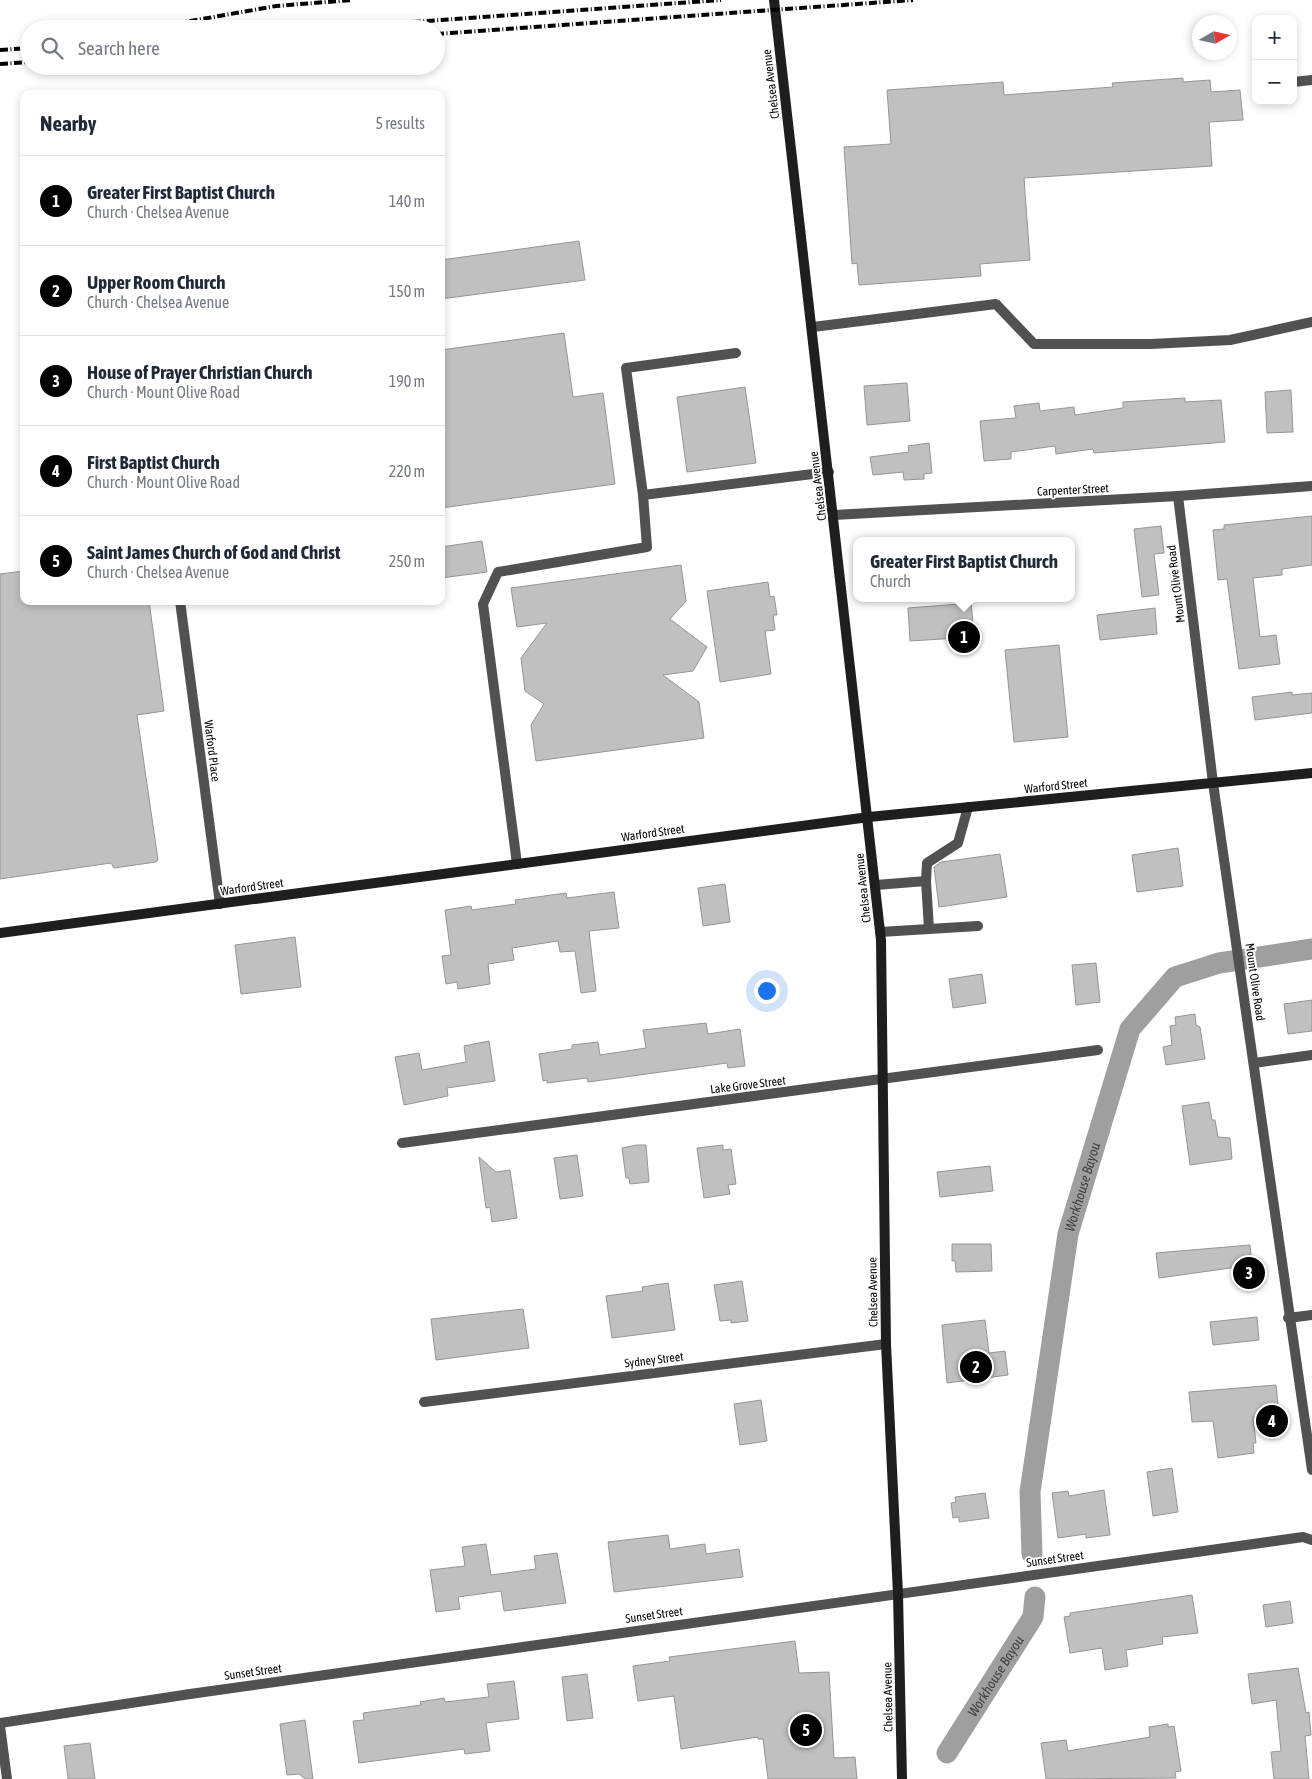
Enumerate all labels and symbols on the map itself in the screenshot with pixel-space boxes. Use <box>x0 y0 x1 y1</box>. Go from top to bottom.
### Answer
north arrow <box>1192 15 1237 60</box>
street label: Chelsea Avenue <box>760 48 782 120</box>
street label: Chelsea Avenue <box>807 450 829 522</box>
street label: Carpenter Street <box>1037 481 1110 499</box>
street label: Mount Olive Road <box>1164 544 1188 624</box>
pin: 1 <box>948 618 980 656</box>
street label: Warford Place <box>201 720 223 782</box>
street label: Warford Street <box>1024 776 1089 796</box>
street label: Warford Street <box>621 822 686 844</box>
street label: Chelsea Avenue <box>852 852 874 924</box>
street label: Warford Street <box>220 876 285 898</box>
street label: Mount Olive Road <box>1243 942 1267 1022</box>
your location <box>754 978 780 1004</box>
street label: Lake Grove Street <box>709 1073 787 1097</box>
water label: Workhouse Bayou <box>1061 1140 1103 1233</box>
pin: 3 <box>1233 1254 1265 1292</box>
street label: Chelsea Avenue <box>865 1257 881 1327</box>
pin: 2 <box>960 1348 992 1386</box>
street label: Sydney Street <box>624 1349 685 1371</box>
pin: 4 <box>1256 1402 1288 1440</box>
street label: Sunset Street <box>1025 1548 1085 1570</box>
street label: Sunset Street <box>624 1604 684 1626</box>
water label: Workhouse Bayou <box>964 1633 1027 1719</box>
street label: Sunset Street <box>223 1661 283 1683</box>
street label: Chelsea Avenue <box>880 1662 896 1732</box>
pin: 5 <box>790 1711 822 1749</box>

